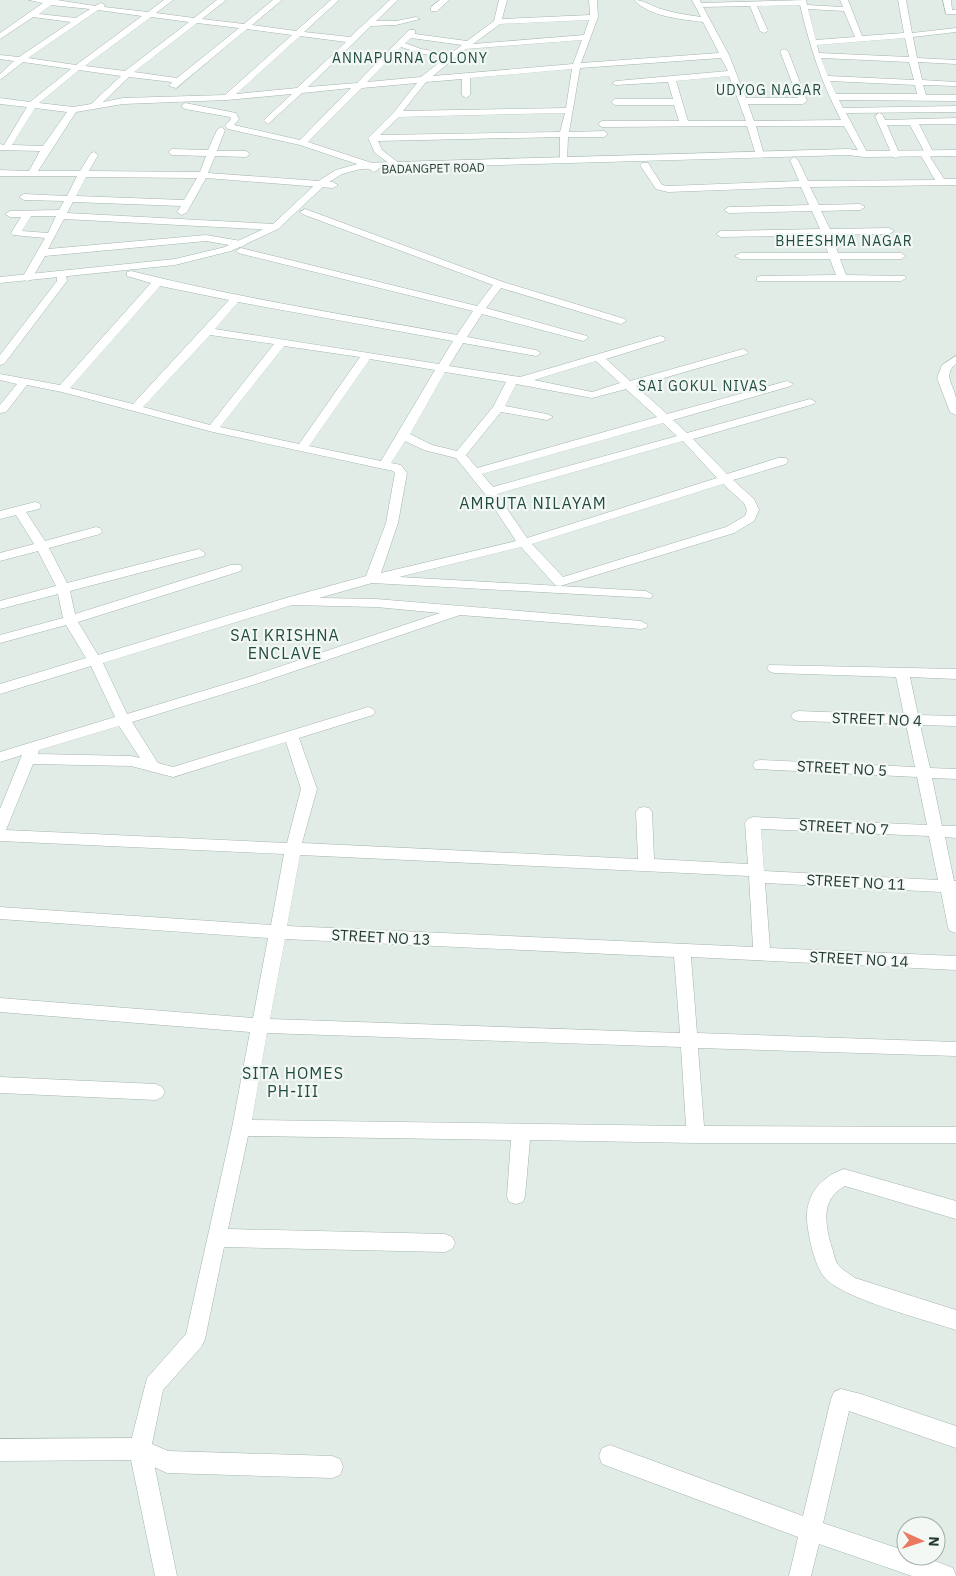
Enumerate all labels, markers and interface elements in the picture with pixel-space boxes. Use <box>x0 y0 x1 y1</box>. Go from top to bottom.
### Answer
district label: ANNAPURNA COLONY <box>332 49 488 67</box>
district label: UDYOG NAGAR <box>716 81 822 99</box>
street label: BADANGPET ROAD <box>381 160 485 176</box>
district label: BHEESHMA NAGAR <box>775 232 913 250</box>
district label: SAI GOKUL NIVAS <box>638 377 768 395</box>
district label: AMRUTA NILAYAM <box>459 493 607 513</box>
district label: SAI KRISHNA ENCLAVE <box>230 625 340 663</box>
street label: STREET NO 4 <box>832 708 922 730</box>
street label: STREET NO 5 <box>797 756 887 780</box>
street label: STREET NO 7 <box>799 815 889 839</box>
street label: STREET NO 11 <box>806 870 906 894</box>
street label: STREET NO 13 <box>331 925 431 949</box>
street label: STREET NO 14 <box>809 947 909 971</box>
district label: SITA HOMES PH-III <box>242 1063 344 1101</box>
north arrow <box>896 1516 946 1566</box>
text: N <box>925 1536 943 1547</box>

